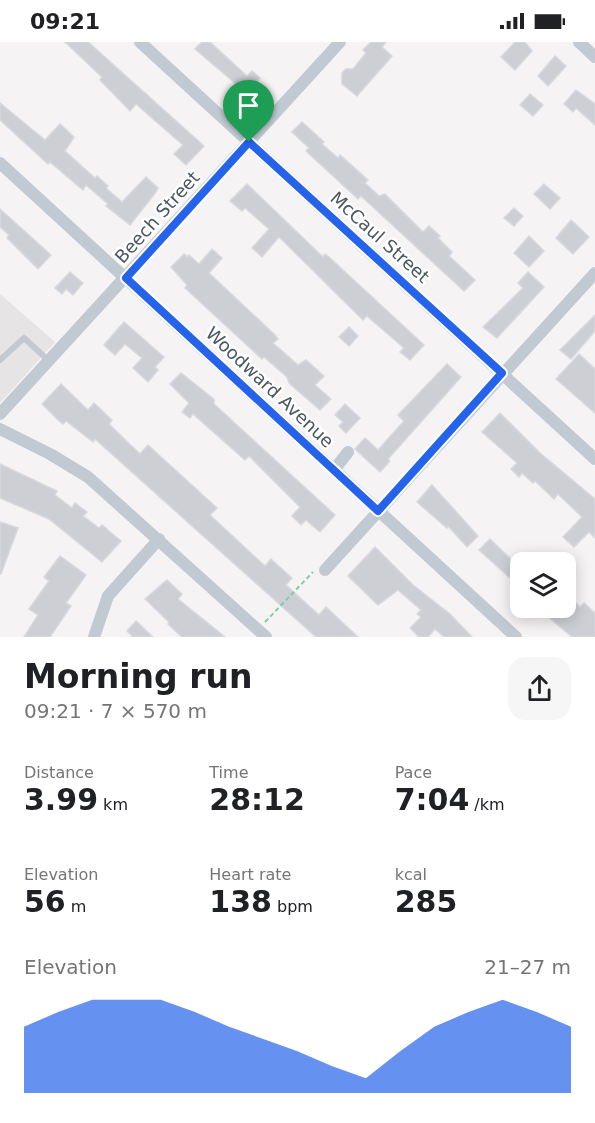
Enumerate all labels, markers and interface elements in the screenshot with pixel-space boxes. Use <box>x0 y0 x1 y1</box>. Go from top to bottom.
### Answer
text: 09:21 <box>30 9 100 34</box>
pin <box>223 80 274 142</box>
icon: arrive <box>232 89 265 122</box>
street label: Beech Street <box>110 167 204 267</box>
street label: McCaul Street <box>326 187 434 287</box>
street label: Woodward Avenue <box>202 322 338 452</box>
map controls <box>510 552 576 618</box>
button: layers <box>510 552 576 618</box>
text: Morning run <box>24 657 252 696</box>
button: share <box>508 657 571 720</box>
text: 09:21 · 7 × 570 m <box>24 699 207 723</box>
text: Distance <box>24 763 94 782</box>
text: Time <box>209 763 248 782</box>
text: Pace <box>395 763 432 782</box>
text: 3.99 <box>24 782 98 817</box>
text: 28:12 <box>209 782 305 817</box>
text: 7:04 <box>395 782 469 817</box>
text: km <box>98 795 128 814</box>
text: /km <box>469 795 505 814</box>
text: Elevation <box>24 865 98 884</box>
text: Heart rate <box>209 865 291 884</box>
text: kcal <box>395 865 427 884</box>
text: 56 <box>24 884 66 919</box>
text: 138 <box>209 884 272 919</box>
text: 285 <box>395 884 457 919</box>
text: m <box>66 897 86 916</box>
text: bpm <box>272 897 313 916</box>
text: Elevation <box>24 955 117 979</box>
text: 21–27 m <box>484 955 571 979</box>

